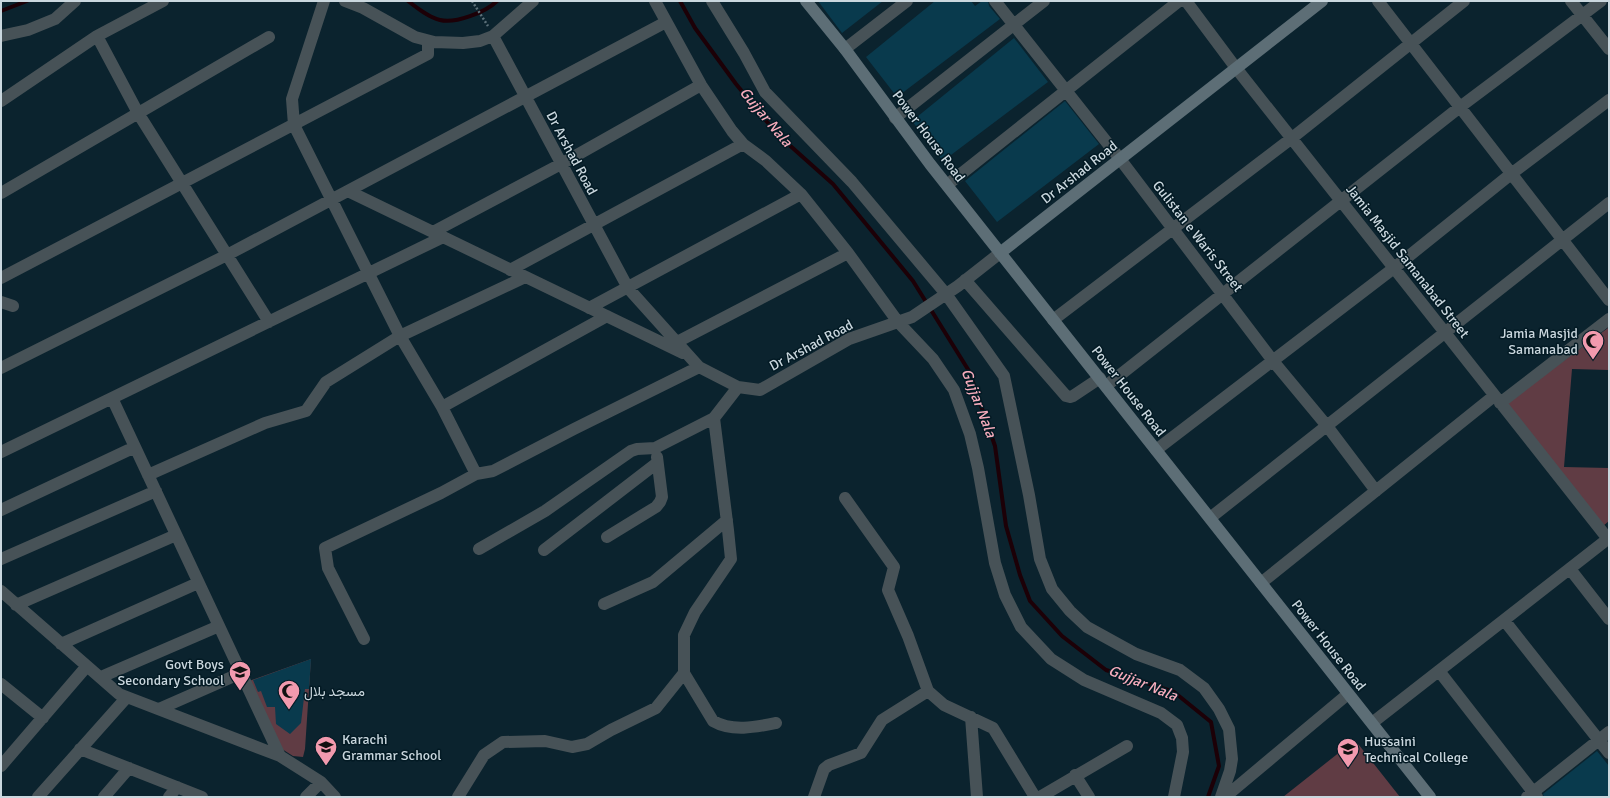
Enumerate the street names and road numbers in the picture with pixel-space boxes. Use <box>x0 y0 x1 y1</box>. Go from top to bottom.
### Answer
street label: Power House Road <box>889 87 969 186</box>
street label: Dr Arshad Road <box>542 109 601 198</box>
street label: Dr Arshad Road <box>1038 137 1121 207</box>
street label: Gulistan e Waris Street <box>1149 177 1246 296</box>
street label: Jamia Masjid Samanabad Street <box>1342 181 1473 342</box>
street label: Dr Arshad Road <box>767 316 856 375</box>
street label: Power House Road <box>1088 343 1169 440</box>
street label: Power House Road <box>1288 597 1369 694</box>

